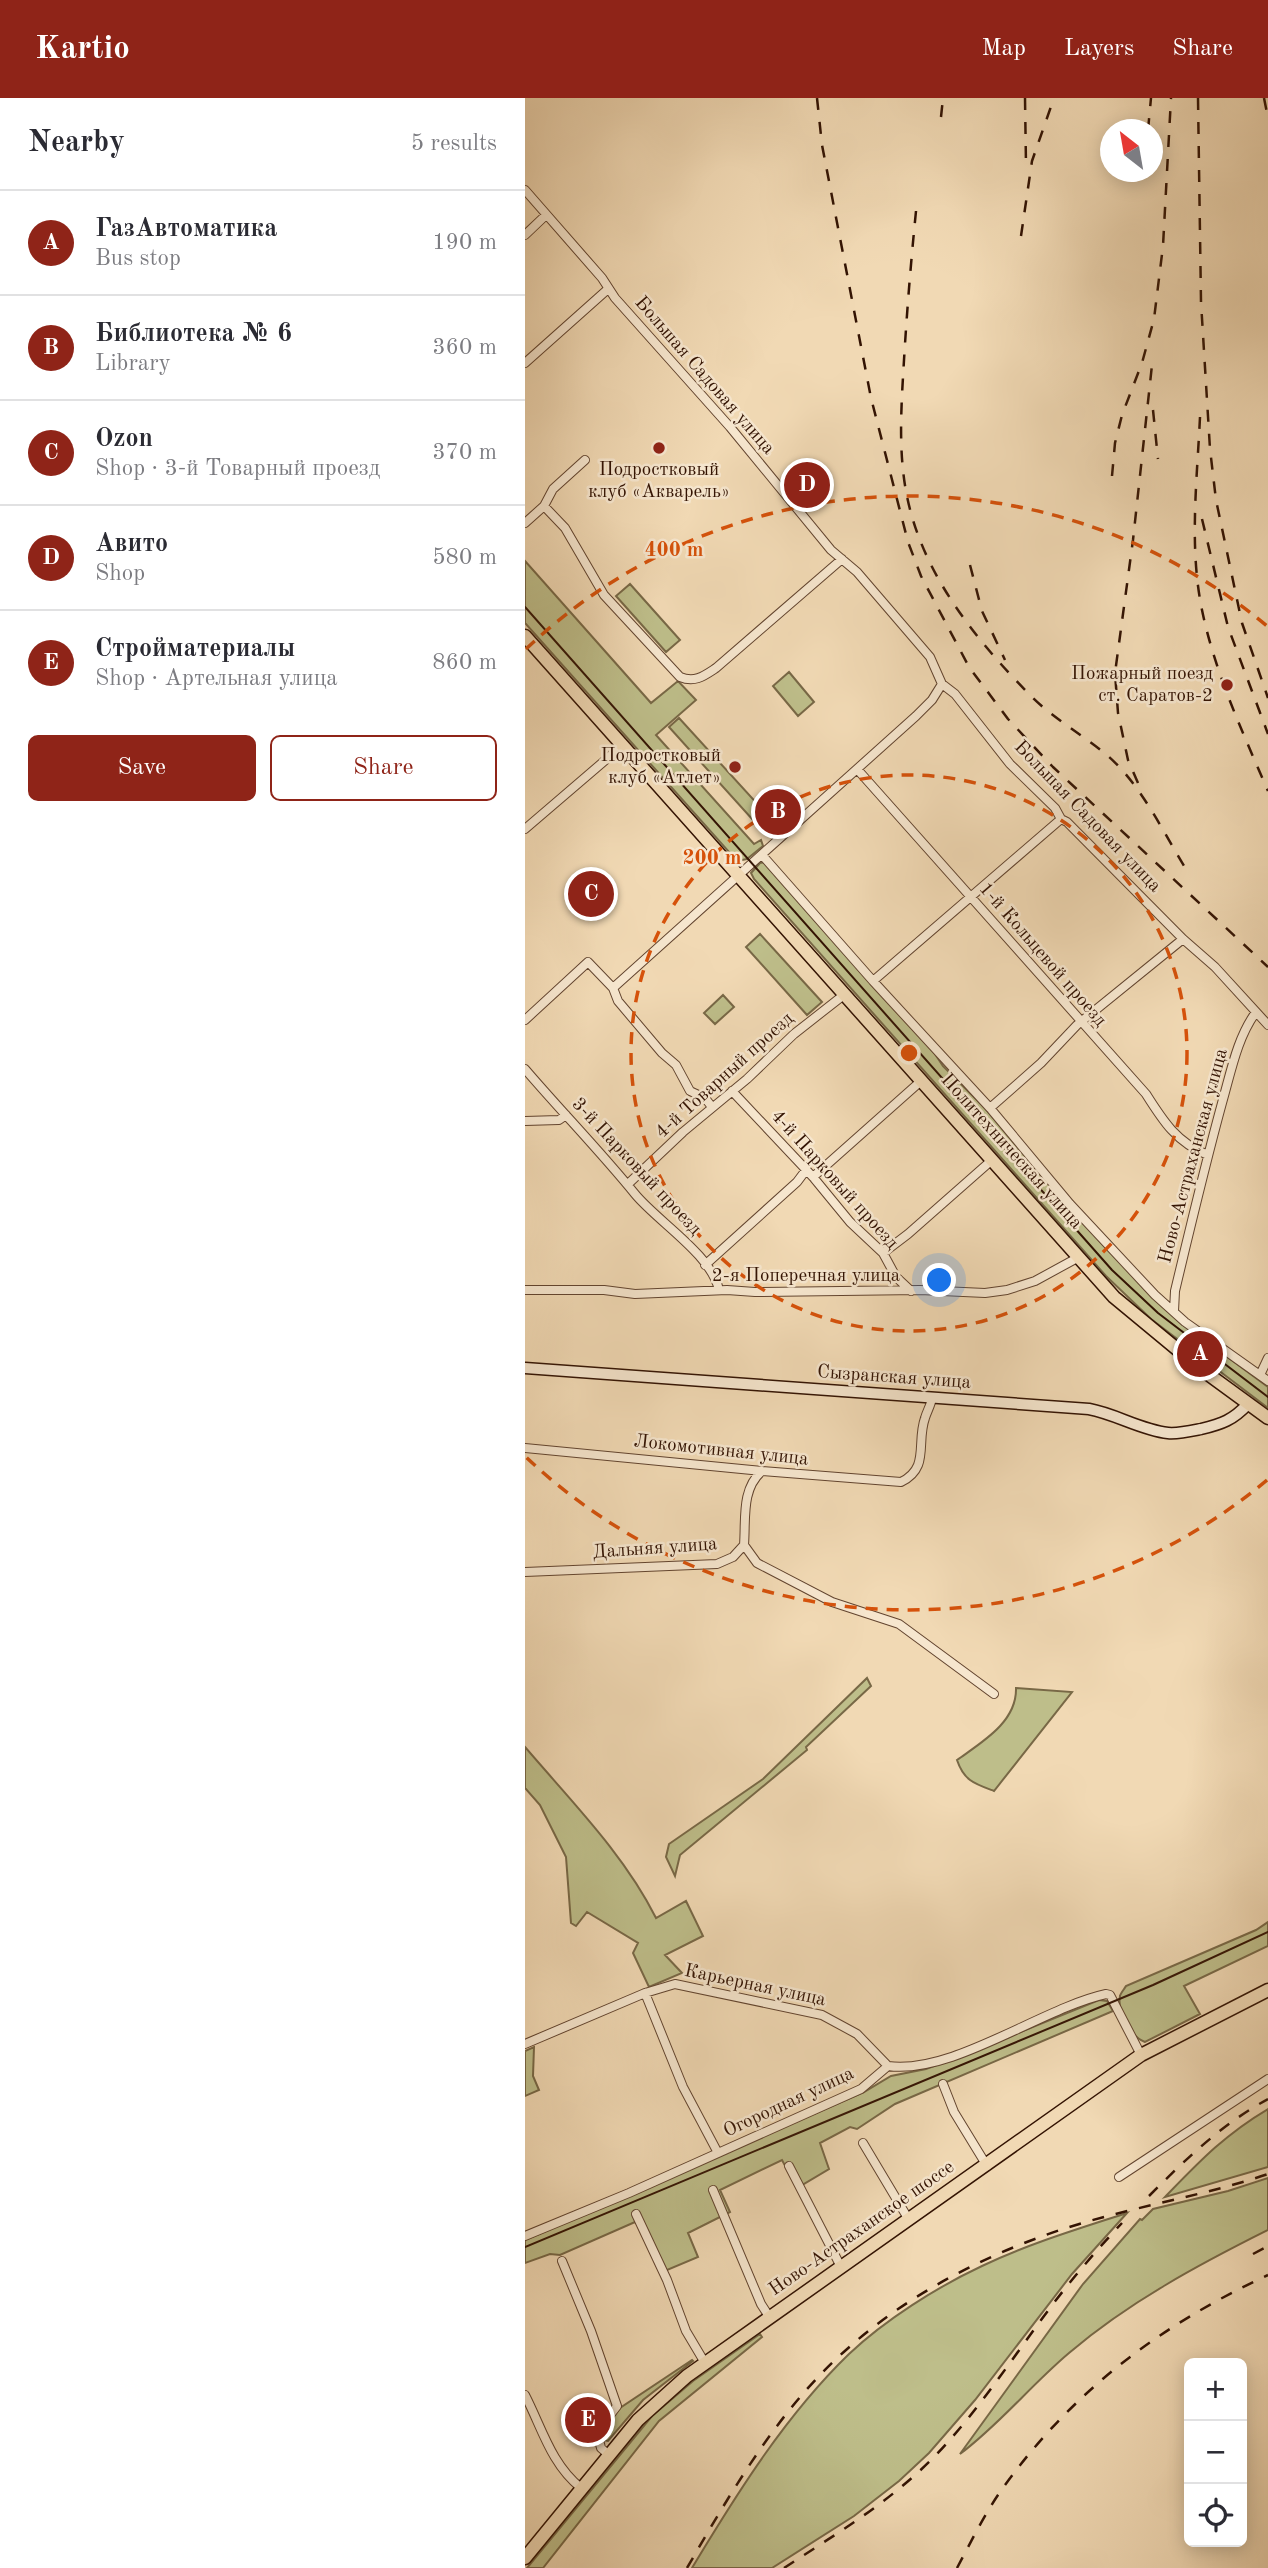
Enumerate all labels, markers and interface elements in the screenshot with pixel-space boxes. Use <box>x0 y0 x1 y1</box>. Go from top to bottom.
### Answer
text: Kartio <box>35 33 130 66</box>
text: Map <box>982 37 1026 61</box>
text: Layers <box>1064 37 1134 61</box>
text: Share <box>1172 37 1233 61</box>
north arrow <box>1100 119 1163 182</box>
text: Nearby <box>28 128 125 158</box>
text: 5 results <box>411 132 497 155</box>
text: ГазАвтоматика <box>95 216 277 242</box>
text: A <box>42 231 60 254</box>
text: 190 m <box>432 231 497 254</box>
text: Bus stop <box>95 247 181 270</box>
street label: Большая Садовая улица <box>630 293 778 459</box>
text: Библиотека № 6 <box>95 321 292 347</box>
text: B <box>43 336 59 359</box>
text: 360 m <box>432 336 497 359</box>
text: Library <box>95 352 171 375</box>
text: Ozon <box>95 426 153 452</box>
marker: Подростковый клуб «Акварель» <box>651 440 667 456</box>
text: C <box>43 441 59 464</box>
text: 370 m <box>432 441 497 464</box>
text: Shop · 3-й Товарный проезд <box>95 457 380 480</box>
pin: D <box>784 459 830 511</box>
place label: Подростковый клуб «Акварель» <box>588 461 730 502</box>
text: Авито <box>95 531 168 557</box>
text: 400 m <box>644 540 704 561</box>
text: D <box>42 546 60 569</box>
text: 580 m <box>432 546 497 569</box>
text: Shop <box>95 562 145 585</box>
text: Стройматериалы <box>95 636 295 662</box>
text: E <box>43 651 59 674</box>
text: 860 m <box>432 651 497 674</box>
place label: Пожарный поезд ст. Саратов-2 <box>1071 665 1214 706</box>
text: Shop · Артельная улица <box>95 667 338 690</box>
marker: Пожарный поезд ст. Саратов-2 <box>1219 677 1235 693</box>
button: Save <box>28 735 256 801</box>
button: Share <box>270 735 497 801</box>
street label: Большая Садовая улица <box>1010 738 1165 897</box>
place label: Подростковый клуб «Атлет» <box>600 747 721 788</box>
marker: Подростковый клуб «Атлет» <box>727 759 743 775</box>
pin: B <box>755 786 801 838</box>
text: 200 m <box>682 848 742 869</box>
pin: C <box>568 868 614 920</box>
street label: 1-й Кольцевой проезд <box>975 880 1110 1031</box>
street label: 4-й Товарный проезд <box>652 1009 798 1143</box>
centre of rings <box>897 1041 921 1065</box>
street label: Ново-Астраханская улица <box>1156 1046 1232 1266</box>
street label: Политехническая улица <box>936 1071 1086 1234</box>
street label: 3-й Парковый проезд <box>568 1095 705 1240</box>
street label: 4-й Парковый проезд <box>767 1107 902 1254</box>
your location <box>922 1263 956 1297</box>
street label: 2-я Поперечная улица <box>712 1267 901 1286</box>
pin: A <box>1177 1328 1223 1380</box>
street label: Сызранская улица <box>816 1363 972 1393</box>
street label: Локомотивная улица <box>633 1432 810 1470</box>
street label: Дальняя улица <box>592 1535 719 1563</box>
street label: Карьерная улица <box>683 1962 828 2010</box>
street label: Огородная улица <box>721 2064 858 2142</box>
street label: Ново-Астраханское шоссе <box>766 2158 958 2300</box>
map controls <box>1184 2358 1247 2547</box>
button: + <box>1184 2358 1247 2421</box>
pin: E <box>565 2394 611 2446</box>
button: − <box>1184 2421 1247 2484</box>
button: locate <box>1184 2484 1247 2547</box>

